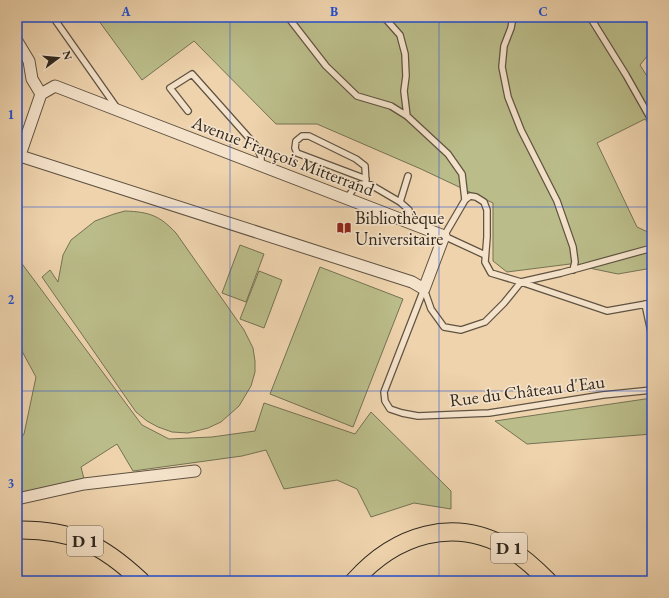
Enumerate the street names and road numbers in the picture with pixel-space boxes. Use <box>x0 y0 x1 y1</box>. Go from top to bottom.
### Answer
street label: Avenue François Mitterrand <box>188 110 379 201</box>
street label: Rue du Château d'Eau <box>448 369 606 411</box>
road number: D 1 <box>67 526 103 556</box>
road number: D 1 <box>491 533 527 563</box>

